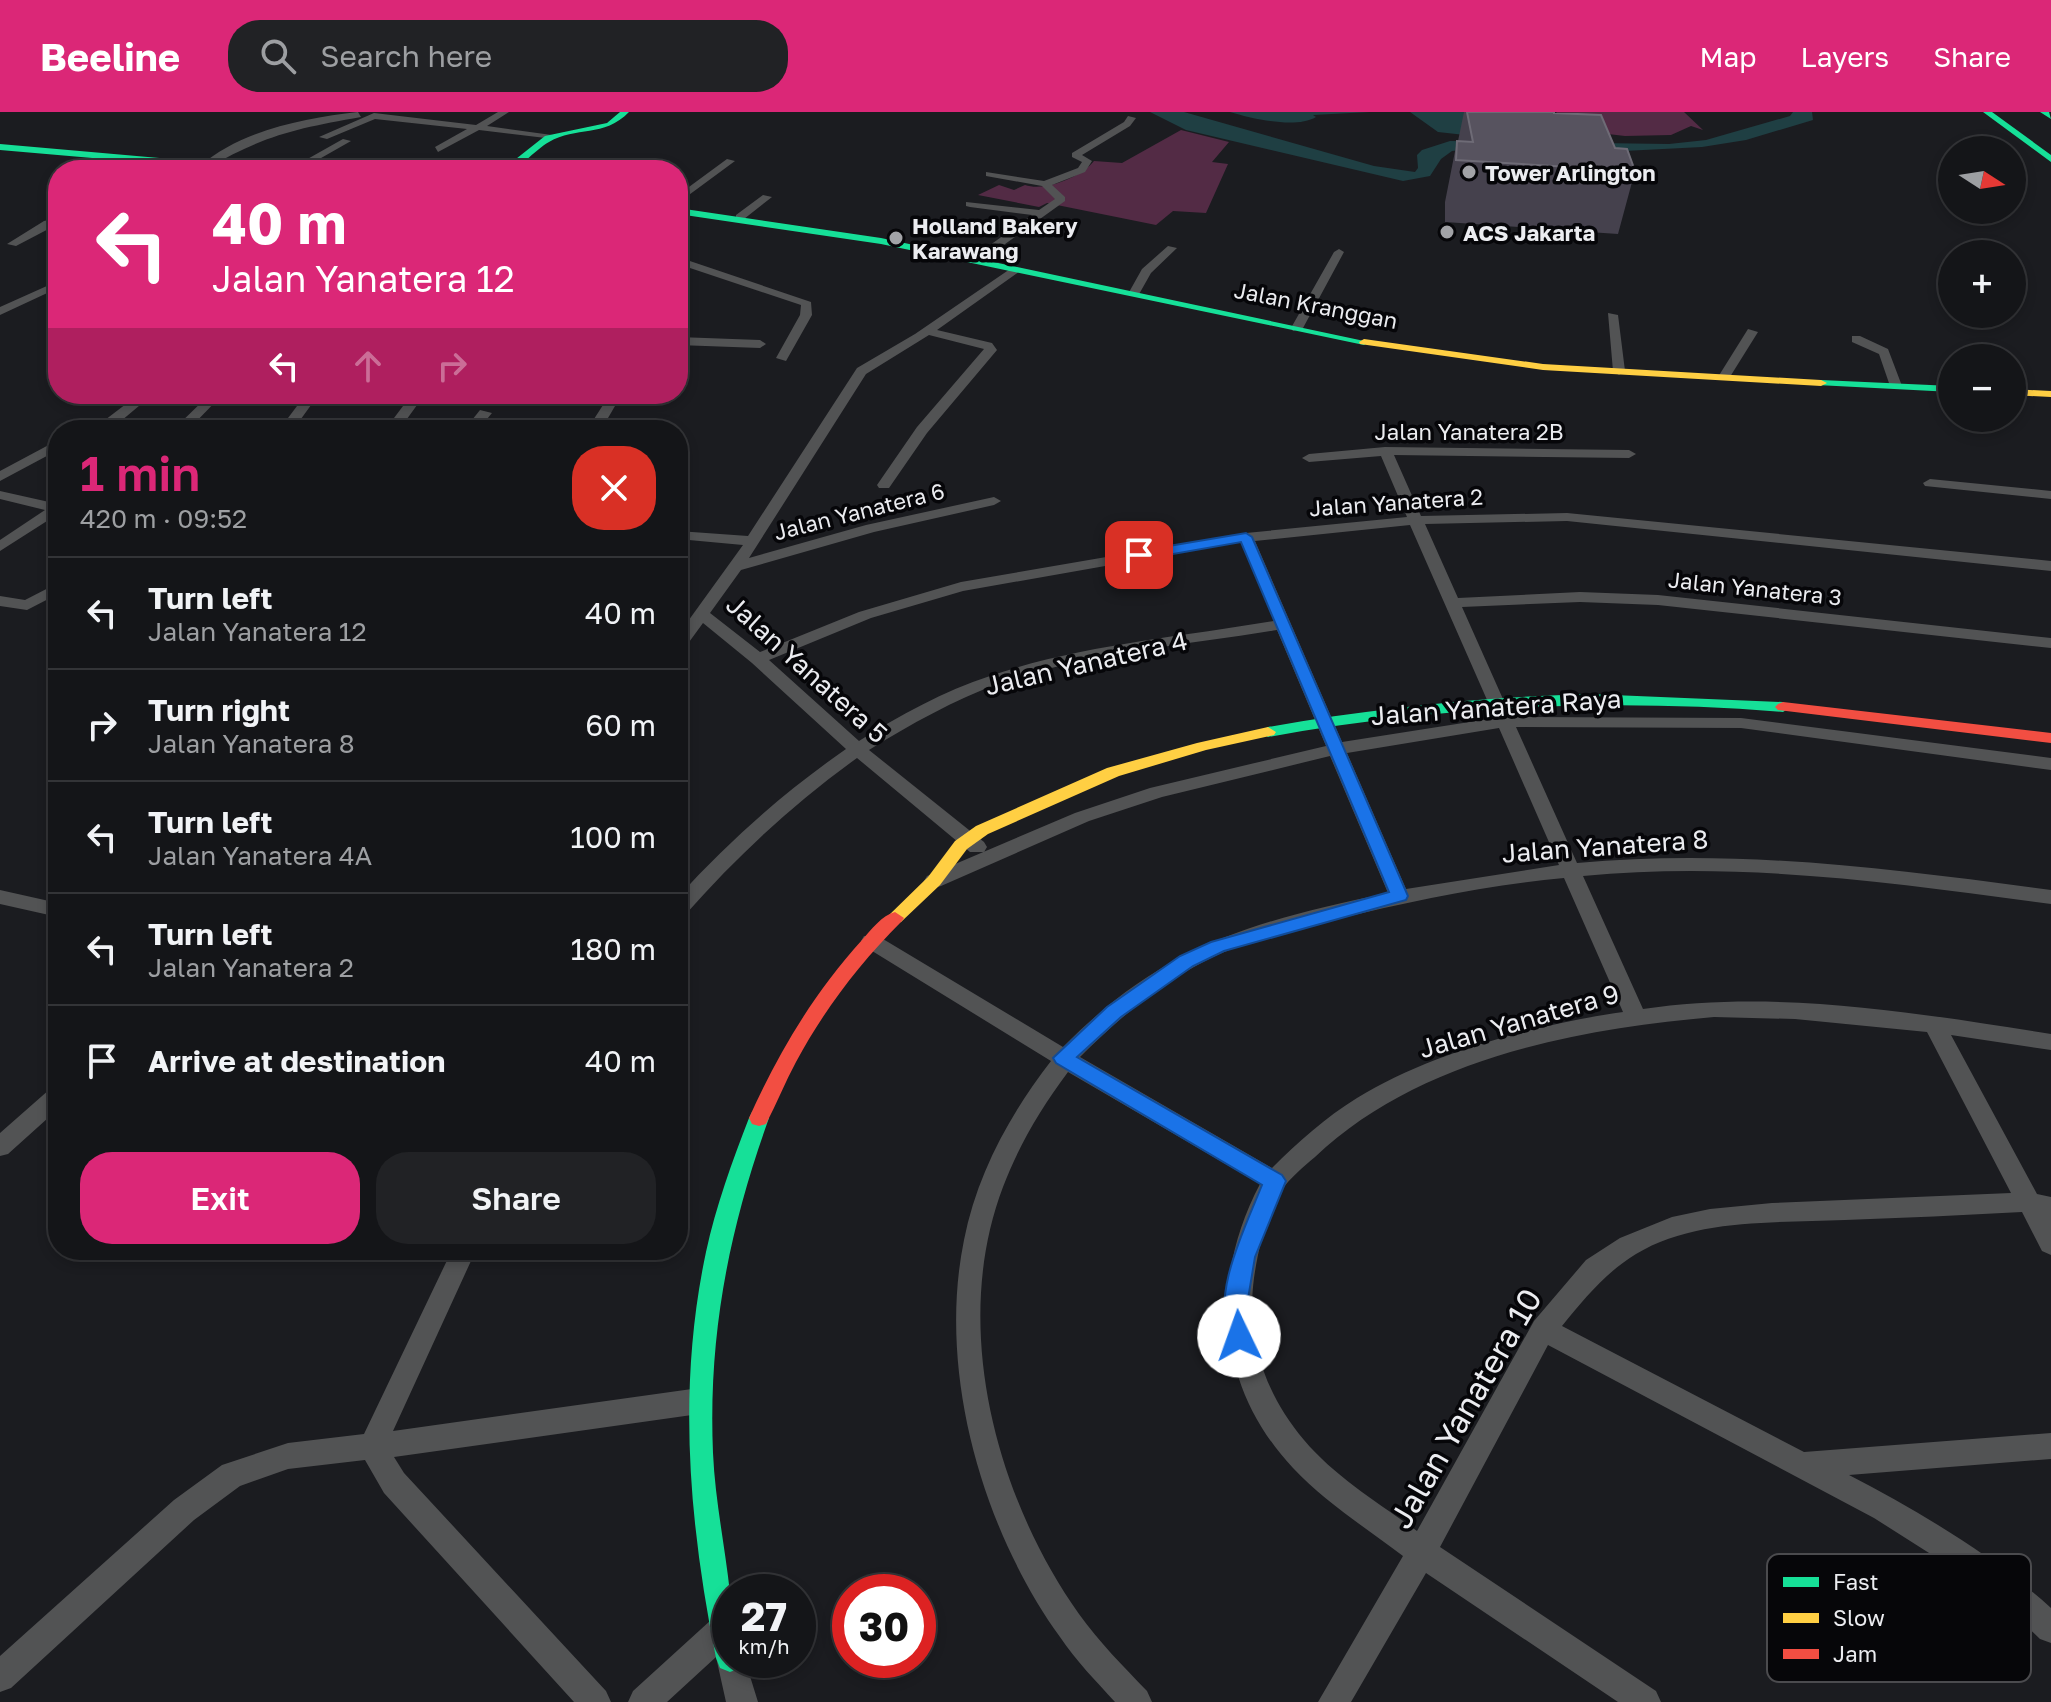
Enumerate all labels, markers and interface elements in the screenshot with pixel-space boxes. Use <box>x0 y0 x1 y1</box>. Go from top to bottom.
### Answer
search box <box>228 20 788 92</box>
text: Beeline <box>40 34 180 79</box>
icon: search <box>256 34 300 78</box>
text: Search here <box>320 38 492 74</box>
text: Map <box>1699 40 1757 73</box>
text: Layers <box>1801 40 1889 73</box>
text: Share <box>1933 40 2011 73</box>
north arrow <box>1938 136 2026 224</box>
map controls <box>1938 136 2026 432</box>
place label: Tower Arlington <box>1485 159 1656 186</box>
marker: Tower Arlington <box>1460 163 1478 181</box>
text: 40 m <box>212 189 346 256</box>
icon: left <box>80 192 184 296</box>
place label: Holland Bakery Karawang <box>912 212 1078 264</box>
place label: ACS Jakarta <box>1463 219 1595 246</box>
marker: ACS Jakarta <box>1438 223 1456 241</box>
marker: Holland Bakery Karawang <box>887 229 905 247</box>
button: + <box>1938 240 2026 328</box>
text: Jalan Yanatera 12 <box>212 257 515 300</box>
street label: Jalan Kranggan <box>1232 276 1400 334</box>
icon: left <box>262 344 306 388</box>
icon: ahead <box>346 344 390 388</box>
icon: right <box>430 344 474 388</box>
button: − <box>1938 344 2026 432</box>
street label: Jalan Yanatera 2B <box>1375 418 1563 445</box>
text: 1 min <box>80 444 200 502</box>
button: close <box>572 446 656 530</box>
street label: Jalan Yanatera 6 <box>771 477 947 545</box>
street label: Jalan Yanatera 2 <box>1308 482 1484 522</box>
text: 420 m · 09:52 <box>80 503 247 534</box>
pin <box>1105 521 1173 589</box>
icon: arrive <box>1117 533 1161 577</box>
street label: Jalan Yanatera 3 <box>1667 565 1843 611</box>
text: Turn left <box>148 580 273 616</box>
street label: Jalan Yanatera 5 <box>720 589 894 749</box>
icon: left <box>80 591 124 635</box>
text: 40 m <box>585 595 656 631</box>
text: Jalan Yanatera 12 <box>148 616 367 647</box>
street label: Jalan Yanatera 4 <box>982 625 1190 701</box>
street label: Jalan Yanatera Raya <box>1370 683 1622 731</box>
text: Turn right <box>148 692 290 728</box>
icon: right <box>80 703 124 747</box>
text: 60 m <box>585 707 656 743</box>
text: Jalan Yanatera 8 <box>148 728 355 759</box>
text: Turn left <box>148 804 273 840</box>
icon: left <box>80 815 124 859</box>
text: 100 m <box>570 819 656 855</box>
street label: Jalan Yanatera 8 <box>1501 823 1709 869</box>
text: Jalan Yanatera 4A <box>148 840 372 871</box>
text: Turn left <box>148 916 273 952</box>
icon: left <box>80 927 124 971</box>
text: 180 m <box>571 931 656 967</box>
text: Jalan Yanatera 2 <box>148 952 354 983</box>
street label: Jalan Yanatera 9 <box>1415 978 1623 1064</box>
icon: arrive <box>80 1039 124 1083</box>
text: Arrive at destination <box>148 1043 445 1079</box>
text: 40 m <box>585 1043 656 1079</box>
button: Exit <box>80 1152 360 1244</box>
button: Share <box>376 1152 656 1244</box>
street label: Jalan Yanatera 10 <box>1381 1281 1549 1535</box>
position arrow <box>1197 1294 1281 1378</box>
legend <box>1767 1554 2031 1682</box>
text: Fast <box>1833 1568 1879 1595</box>
speed limit sign: 30 <box>832 1574 936 1678</box>
text: 27 <box>741 1592 787 1640</box>
text: Slow <box>1833 1604 1885 1631</box>
text: km/h <box>739 1634 789 1658</box>
text: Jam <box>1833 1640 1877 1667</box>

